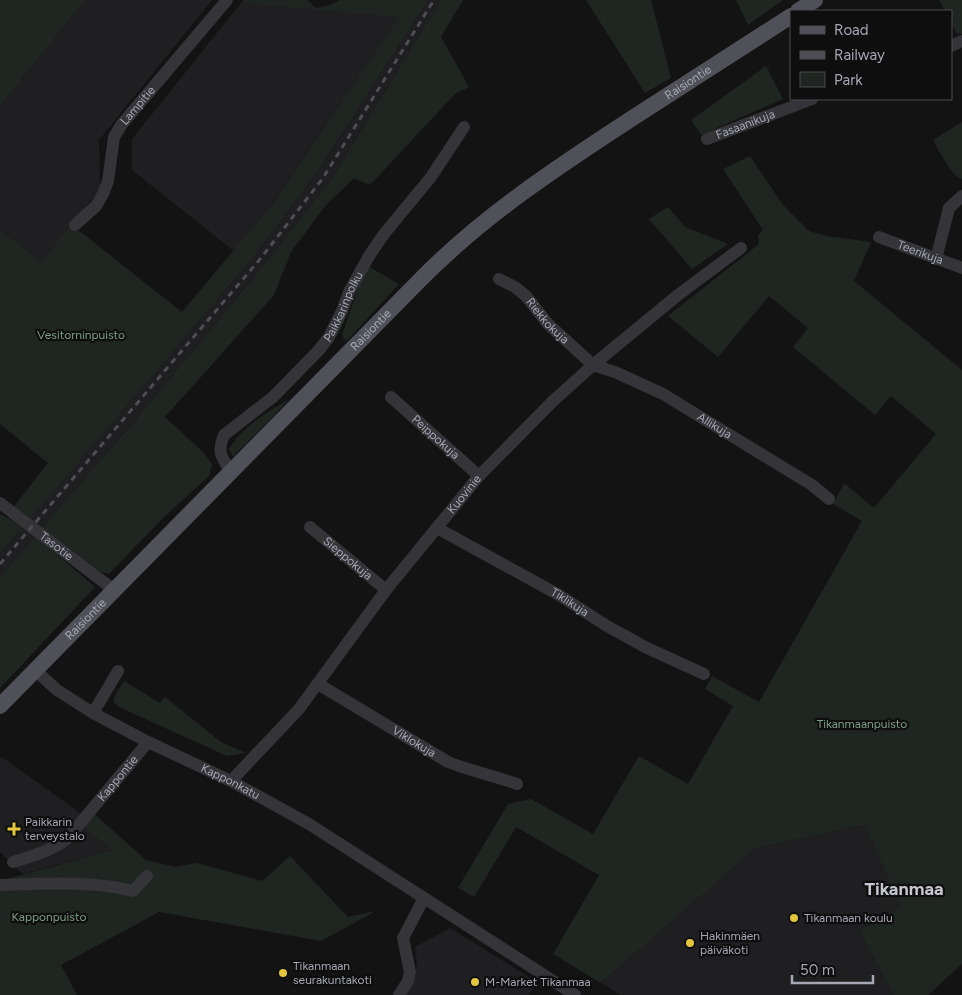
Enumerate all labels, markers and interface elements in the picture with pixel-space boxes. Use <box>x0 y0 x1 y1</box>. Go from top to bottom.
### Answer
legend <box>790 10 952 100</box>
text: Road <box>834 21 869 39</box>
text: Railway <box>834 46 885 64</box>
street label: Raisiontie <box>662 62 714 102</box>
text: Park <box>834 71 863 89</box>
street label: Lampitie <box>117 83 158 128</box>
street label: Fasaanikuja <box>714 107 777 142</box>
street label: Teerikuja <box>895 237 945 267</box>
street label: Paikkarinpolku <box>321 269 366 345</box>
street label: Riekkokuja <box>523 295 572 347</box>
street label: Raisiontie <box>347 306 394 354</box>
park label: Vesitorninpuisto <box>37 328 125 342</box>
street label: Allikuja <box>695 410 735 441</box>
street label: Peippokuja <box>409 412 462 462</box>
street label: Kuovinie <box>444 472 484 516</box>
street label: Tasotie <box>37 529 76 564</box>
street label: Sieppokuja <box>320 534 375 583</box>
street label: Tiklikuja <box>548 585 591 619</box>
street label: Raisiontie <box>62 595 109 643</box>
park label: Tikanmaanpuisto <box>817 717 907 731</box>
street label: Viklokuja <box>390 723 438 760</box>
street label: Kappontie <box>95 752 141 804</box>
street label: Kapponkatu <box>199 761 262 802</box>
place label: Paikkarin terveystalo <box>25 815 85 843</box>
marker: Paikkarin terveystalo <box>7 822 21 836</box>
district label: Tikanmaa <box>864 878 944 900</box>
park label: Kapponpuisto <box>12 910 86 924</box>
place label: Tikanmaan koulu <box>804 911 893 925</box>
marker: Tikanmaan koulu <box>788 912 800 924</box>
place label: Hakinmäen päiväkoti <box>700 929 760 957</box>
marker: Hakinmäen päiväkoti <box>684 937 696 949</box>
scale bar <box>792 952 873 984</box>
place label: Tikanmaan seurakuntakoti <box>293 959 372 987</box>
text: 50 m <box>800 961 835 979</box>
marker: Tikanmaan seurakuntakoti <box>277 967 289 979</box>
place label: M-Market Tikanmaa <box>485 975 591 989</box>
marker: M-Market Tikanmaa <box>469 976 481 988</box>

